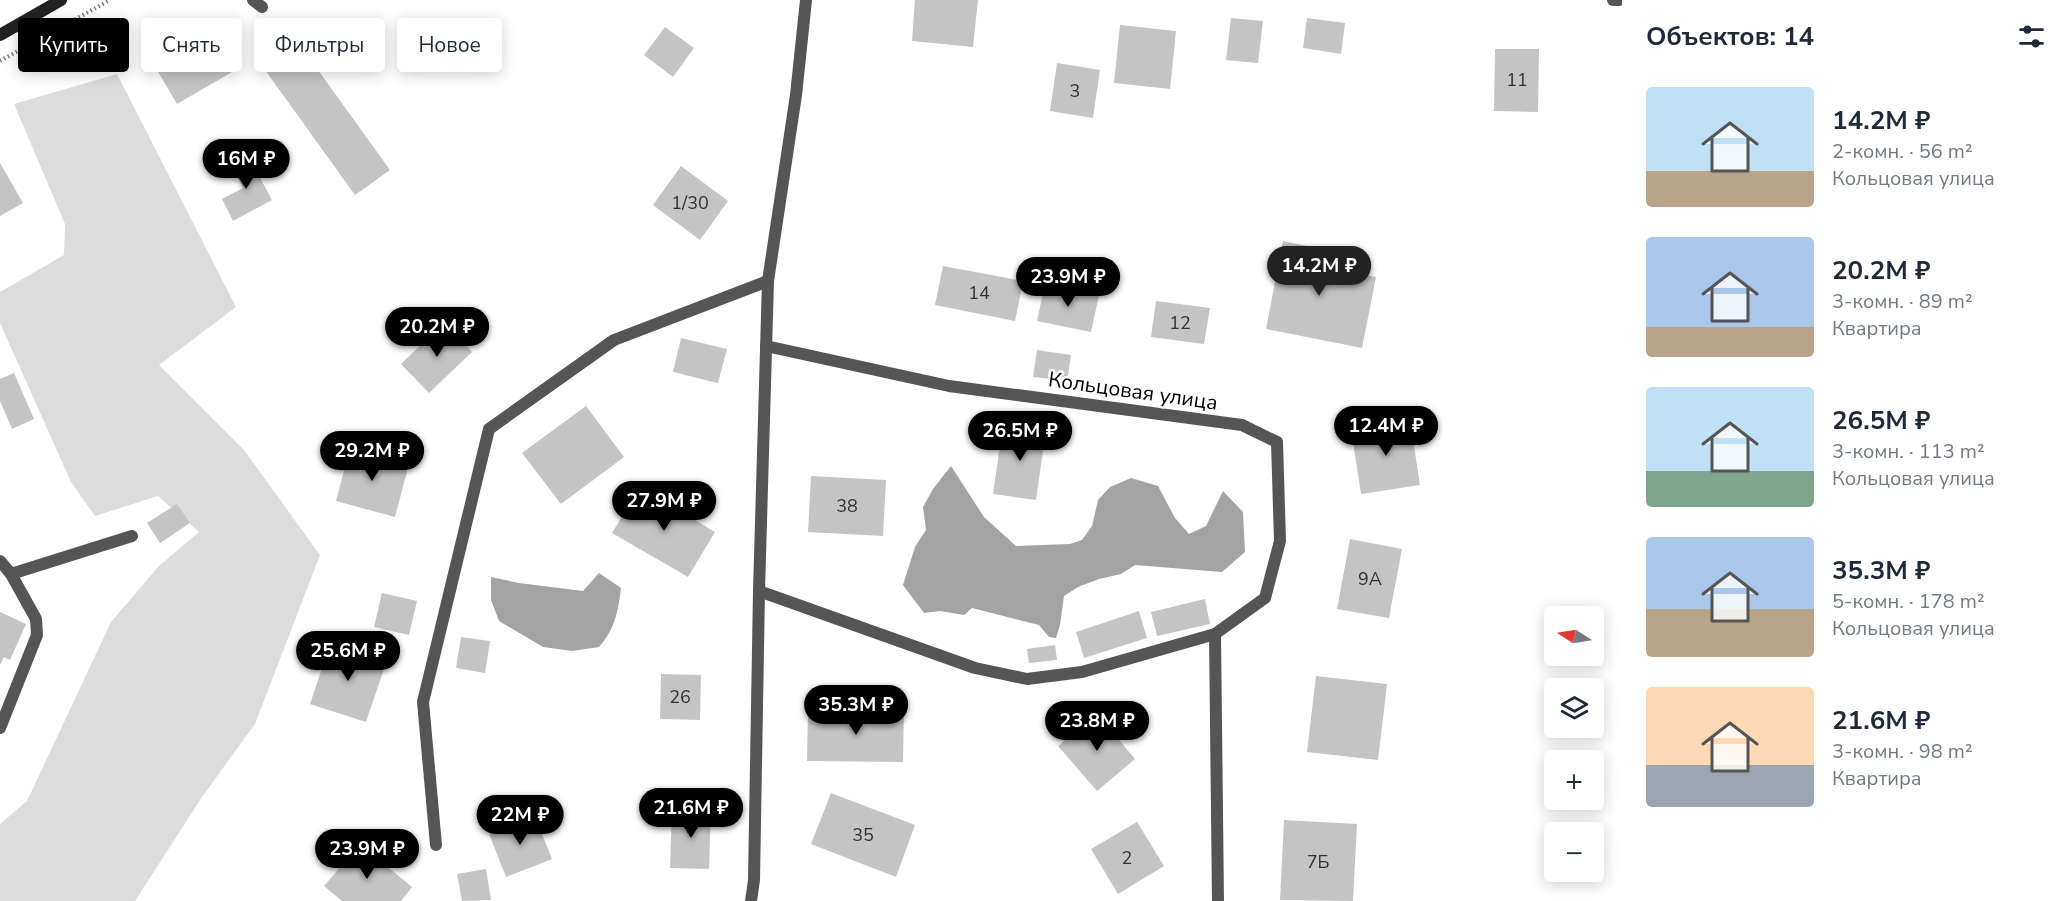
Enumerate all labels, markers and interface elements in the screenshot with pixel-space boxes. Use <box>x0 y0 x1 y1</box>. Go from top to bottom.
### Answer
chip: Купить <box>18 18 129 72</box>
chip: Снять <box>141 18 242 72</box>
chip: Фильтры <box>254 18 385 72</box>
chip: Новое <box>397 18 502 72</box>
text: Объектов: 14 <box>1646 19 1814 54</box>
icon: filters <box>2015 20 2048 53</box>
house number: 11 <box>1506 68 1528 92</box>
house number: 3 <box>1070 79 1080 103</box>
text: 14.2M ₽ <box>1832 103 1930 138</box>
icon: home <box>1694 111 1766 183</box>
text: 2-комн. · 56 m² <box>1832 138 1973 165</box>
pin: 16M ₽ <box>204 139 288 190</box>
text: 16M ₽ <box>217 145 275 172</box>
text: Кольцовая улица <box>1832 165 1995 192</box>
house number: 1/30 <box>671 191 709 215</box>
pin: 14.2M ₽ <box>1264 246 1374 297</box>
text: 14.2M ₽ <box>1281 252 1357 279</box>
text: 20.2M ₽ <box>1832 253 1930 288</box>
pin: 23.9M ₽ <box>1013 257 1123 308</box>
icon: home <box>1694 261 1766 333</box>
text: 23.9M ₽ <box>1030 263 1106 290</box>
house number: 14 <box>968 281 990 305</box>
text: 3-комн. · 89 m² <box>1832 288 1973 315</box>
pin: 20.2M ₽ <box>382 307 492 358</box>
house number: 12 <box>1169 311 1191 335</box>
text: 20.2M ₽ <box>399 313 475 340</box>
text: Квартира <box>1832 315 1922 342</box>
street label: Кольцовая улица <box>1046 365 1220 417</box>
text: 26.5M ₽ <box>1832 403 1930 438</box>
pin: 12.4M ₽ <box>1331 406 1441 457</box>
pin: 26.5M ₽ <box>965 411 1075 462</box>
icon: home <box>1694 411 1766 483</box>
text: 12.4M ₽ <box>1348 412 1424 439</box>
text: 26.5M ₽ <box>982 417 1058 444</box>
pin: 29.2M ₽ <box>317 431 427 482</box>
text: 29.2M ₽ <box>334 437 410 464</box>
text: 3-комн. · 113 m² <box>1832 438 1985 465</box>
text: Кольцовая улица <box>1832 465 1995 492</box>
pin: 27.9M ₽ <box>609 481 719 532</box>
text: 27.9M ₽ <box>626 487 702 514</box>
house number: 38 <box>836 494 858 518</box>
text: 35.3M ₽ <box>1832 553 1930 588</box>
icon: home <box>1694 561 1766 633</box>
house number: 9А <box>1358 567 1382 591</box>
text: 5-комн. · 178 m² <box>1832 588 1985 615</box>
north arrow <box>1544 606 1604 666</box>
map controls <box>1544 606 1604 882</box>
text: Кольцовая улица <box>1832 615 1995 642</box>
pin: 25.6M ₽ <box>293 631 403 682</box>
text: 25.6M ₽ <box>310 637 386 664</box>
button: layers <box>1544 678 1604 738</box>
house number: 26 <box>669 685 691 709</box>
pin: 35.3M ₽ <box>801 685 911 736</box>
text: 35.3M ₽ <box>818 691 894 718</box>
pin: 23.8M ₽ <box>1042 701 1152 752</box>
text: 21.6M ₽ <box>1832 703 1930 738</box>
text: 23.8M ₽ <box>1059 707 1135 734</box>
icon: home <box>1694 711 1766 783</box>
text: 3-комн. · 98 m² <box>1832 738 1973 765</box>
button: + <box>1544 750 1604 810</box>
text: Квартира <box>1832 765 1922 792</box>
pin: 21.6M ₽ <box>636 788 746 839</box>
text: 21.6M ₽ <box>653 794 729 821</box>
pin: 22M ₽ <box>478 795 562 846</box>
text: 22M ₽ <box>491 801 549 828</box>
button: − <box>1544 822 1604 882</box>
house number: 35 <box>852 823 874 847</box>
pin: 23.9M ₽ <box>312 829 422 880</box>
text: 23.9M ₽ <box>329 835 405 862</box>
house number: 2 <box>1122 846 1132 870</box>
house number: 7Б <box>1307 850 1329 874</box>

